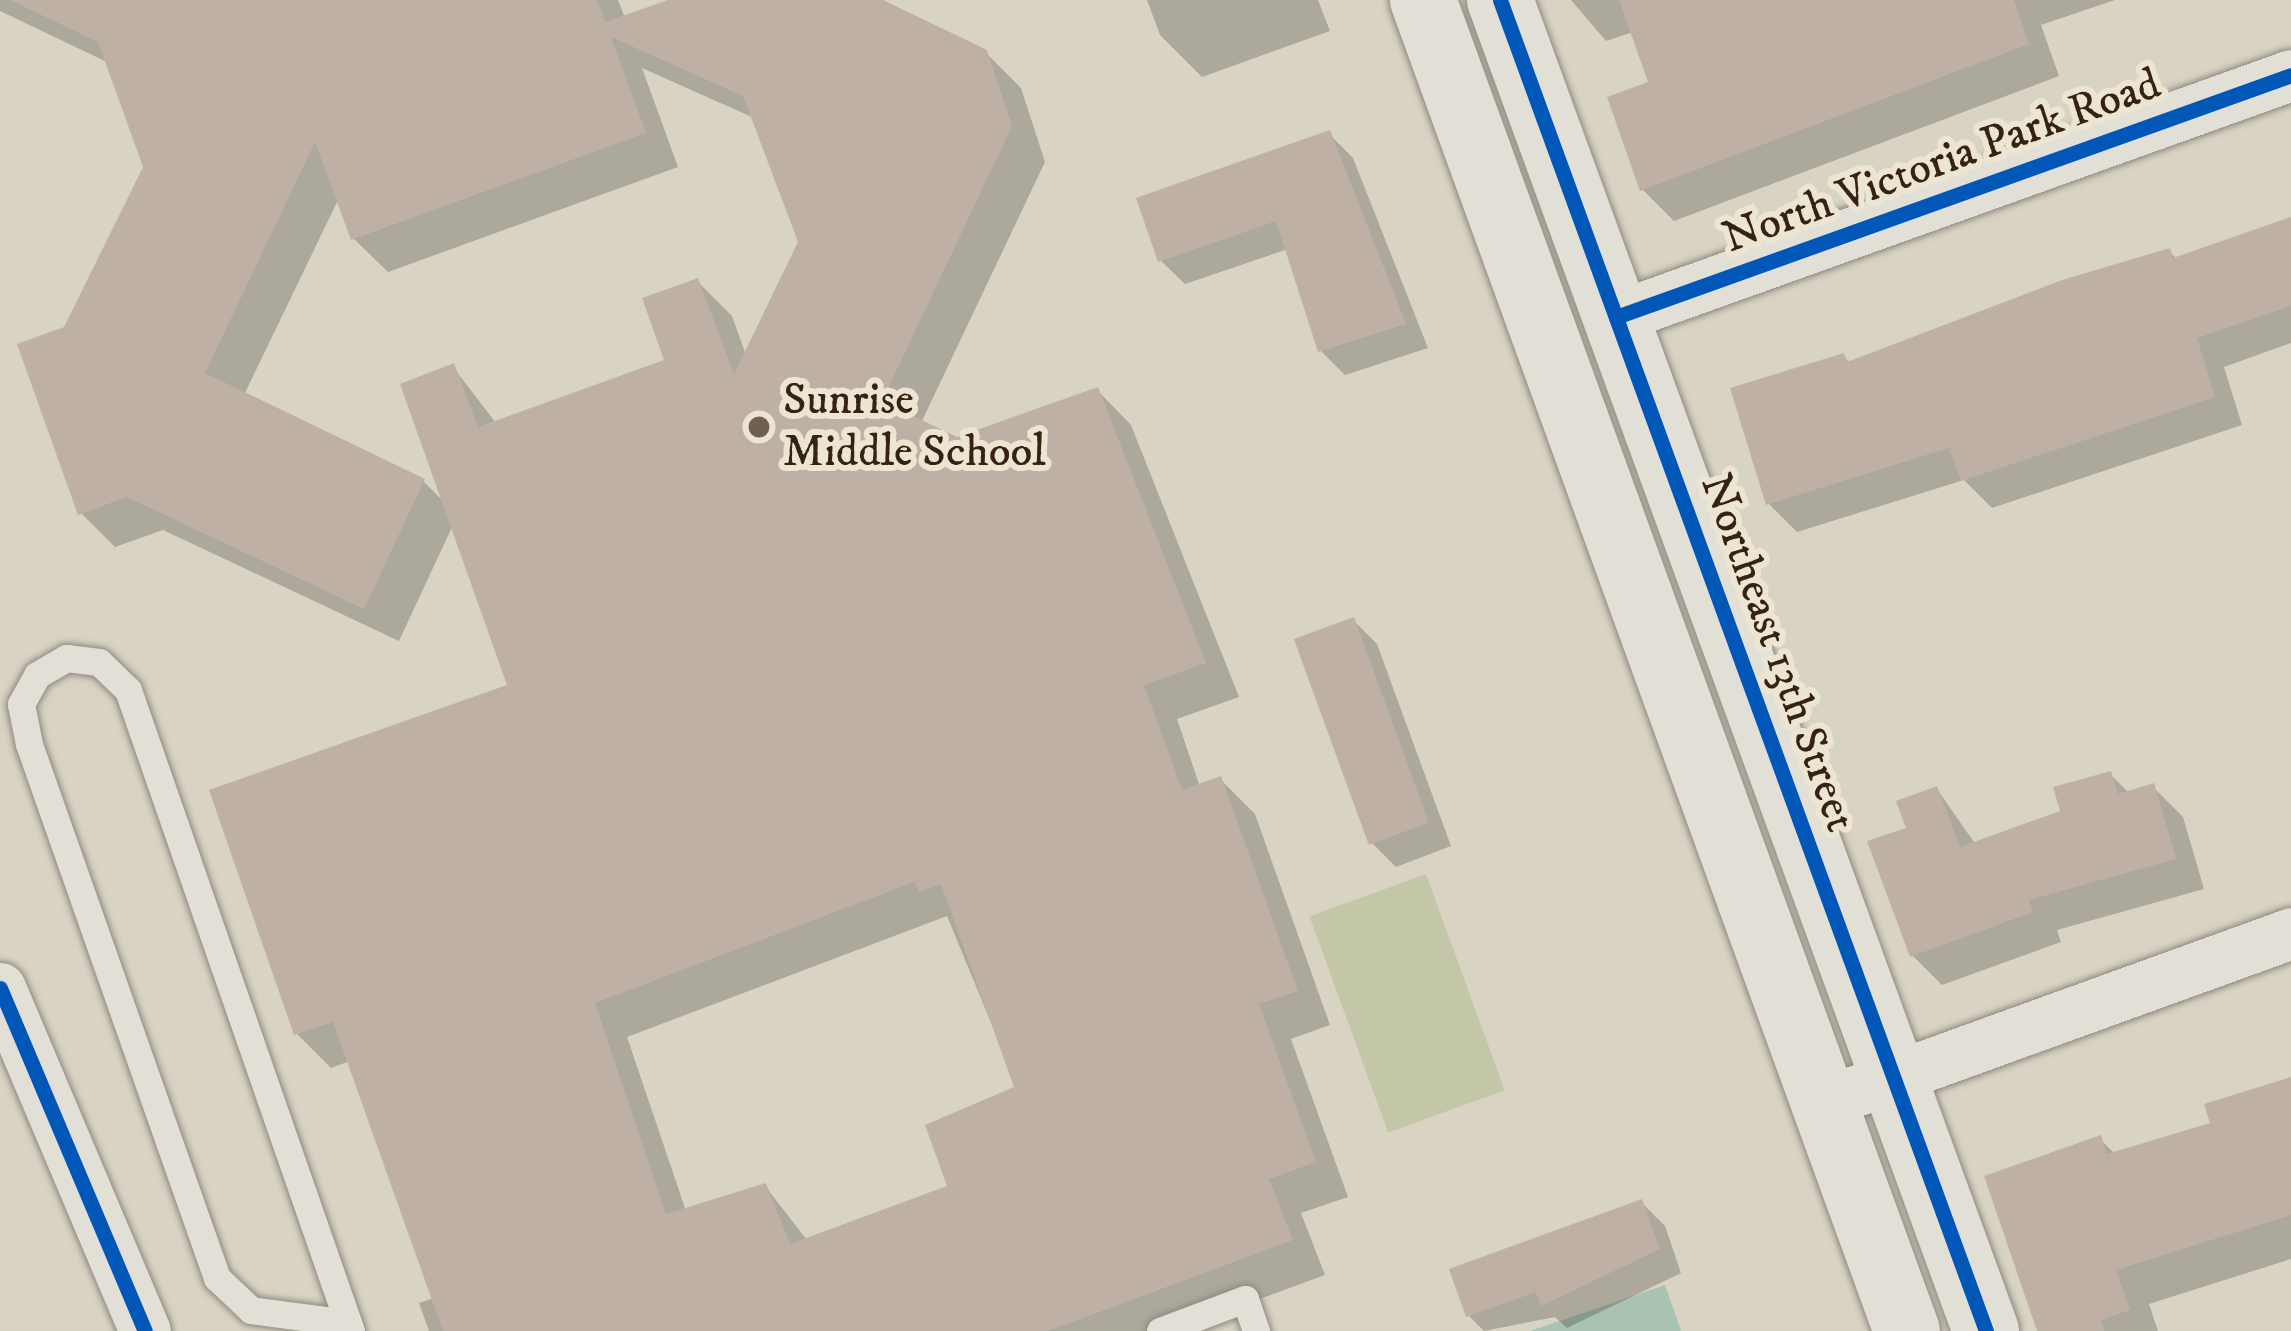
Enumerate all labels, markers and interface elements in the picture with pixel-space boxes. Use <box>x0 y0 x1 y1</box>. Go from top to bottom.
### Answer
street label: North Victoria Park Road <box>1716 58 2168 266</box>
place label: Sunrise Middle School <box>783 374 1046 480</box>
marker: Sunrise Middle School <box>746 414 772 440</box>
street label: Northeast 13th Street <box>1687 467 1867 839</box>

